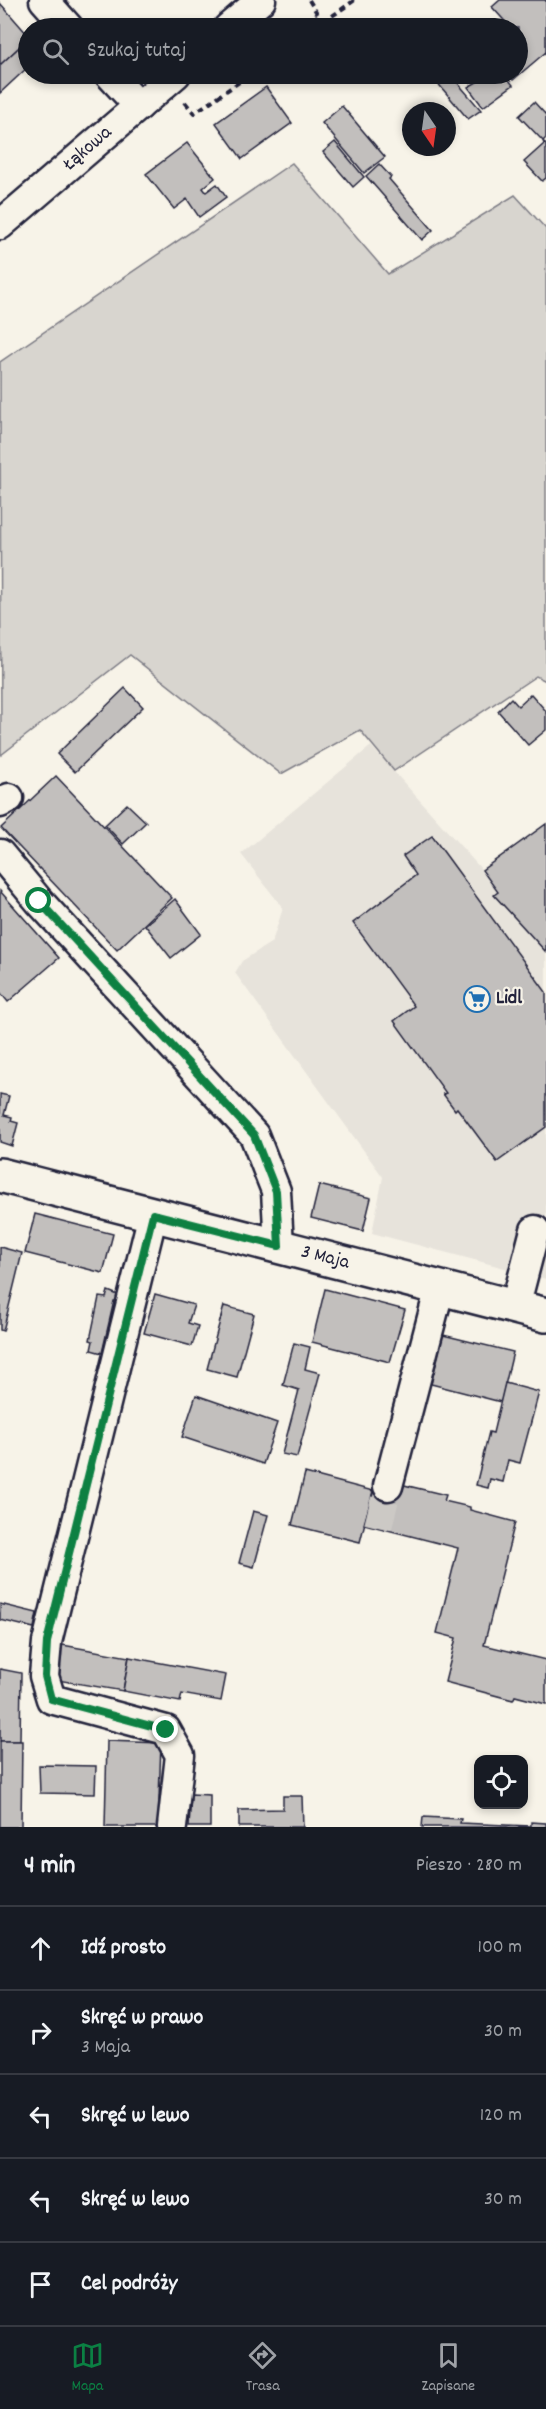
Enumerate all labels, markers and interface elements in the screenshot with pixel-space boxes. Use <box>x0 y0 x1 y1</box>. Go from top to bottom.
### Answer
search box <box>18 18 528 84</box>
icon: search <box>39 35 72 68</box>
text: Szukaj tutaj <box>87 36 186 67</box>
north arrow <box>402 102 456 156</box>
street label: Łąkowa <box>57 119 119 179</box>
route start <box>25 887 51 913</box>
supermarket icon: Lidl <box>462 984 492 1014</box>
place label: Lidl <box>496 985 522 1013</box>
street label: 3 Maja <box>298 1238 353 1278</box>
route end <box>152 1716 178 1742</box>
map controls <box>474 1755 528 1809</box>
button: locate <box>474 1755 528 1809</box>
text: 4 min <box>24 1848 75 1885</box>
text: Pieszo · 280 m <box>416 1852 522 1880</box>
icon: ahead <box>24 1932 57 1965</box>
text: Idź prosto <box>81 1933 166 1964</box>
text: 100 m <box>478 1934 522 1962</box>
text: Skręć w prawo <box>81 2003 203 2034</box>
icon: right <box>24 2016 57 2049</box>
text: 30 m <box>484 2018 522 2046</box>
text: 3 Maja <box>81 2034 130 2062</box>
icon: left <box>24 2100 57 2133</box>
text: Skręć w lewo <box>81 2101 190 2132</box>
text: 120 m <box>480 2102 522 2130</box>
icon: left <box>24 2184 57 2217</box>
text: Skręć w lewo <box>81 2185 190 2216</box>
text: 30 m <box>484 2186 522 2214</box>
icon: arrive <box>24 2268 57 2301</box>
text: Cel podróży <box>81 2269 177 2300</box>
tab: Mapa <box>71 2339 104 2398</box>
tab: Trasa <box>246 2339 280 2398</box>
tab: Zapisane <box>422 2339 475 2398</box>

